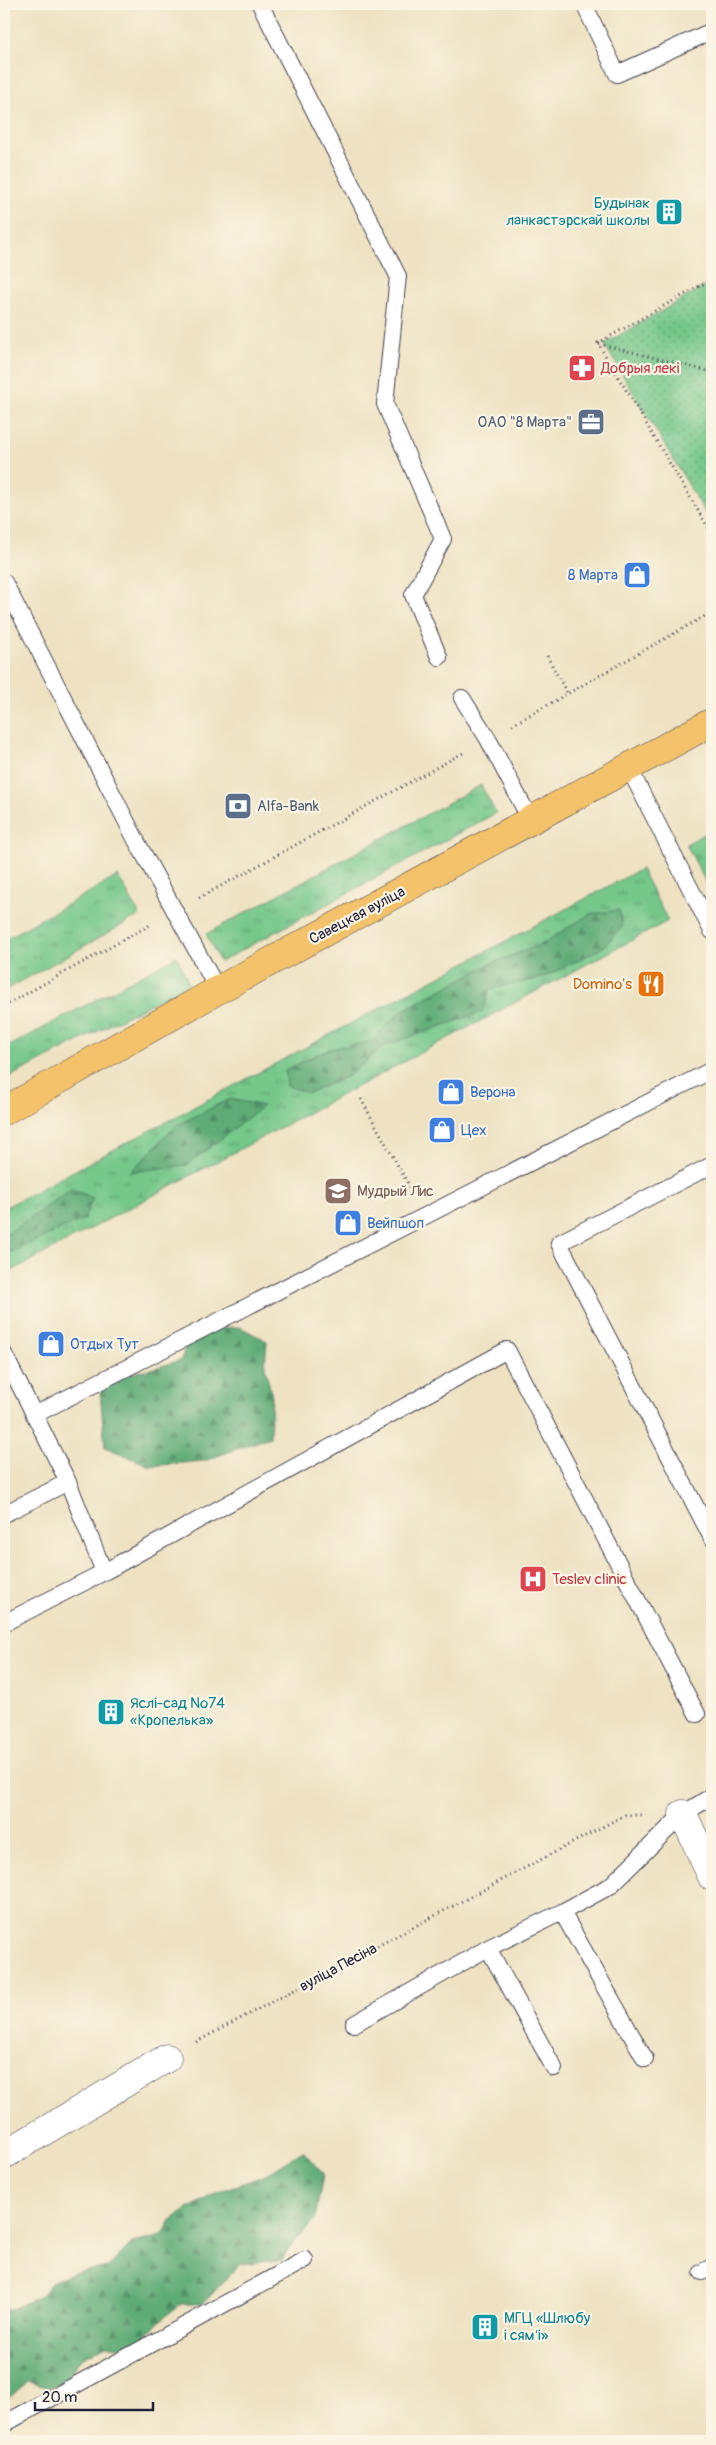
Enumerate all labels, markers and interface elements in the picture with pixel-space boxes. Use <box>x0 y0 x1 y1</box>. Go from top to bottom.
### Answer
place label: Будынак ланкастэрскай школы <box>506 194 650 230</box>
building icon: Будынак ланкастэрскай школы <box>654 197 684 227</box>
pharmacy icon: Добрыя лекі <box>567 353 597 383</box>
place label: Добрыя лекі <box>600 359 680 378</box>
office icon: ОАО "8 Марта" <box>576 407 606 437</box>
place label: ОАО "8 Марта" <box>478 413 572 432</box>
shop icon: 8 Марта <box>622 560 652 590</box>
place label: 8 Марта <box>568 566 618 585</box>
bank icon: Alfa-Bank <box>223 791 253 821</box>
place label: Alfa-Bank <box>257 797 320 816</box>
street label: Савецкая вуліца <box>306 882 409 949</box>
restaurant icon: Domino's <box>636 969 666 999</box>
place label: Domino's <box>573 975 632 994</box>
shop icon: Верона <box>436 1077 466 1107</box>
place label: Верона <box>470 1083 516 1102</box>
shop icon: Цех <box>427 1115 457 1145</box>
place label: Цех <box>461 1121 487 1140</box>
school or university icon: Мудрый Лис <box>323 1176 353 1206</box>
place label: Мудрый Лис <box>357 1182 434 1201</box>
shop icon: Вейпшоп <box>333 1208 363 1238</box>
place label: Вейпшоп <box>367 1214 424 1233</box>
shop icon: Отдых Тут <box>36 1329 66 1359</box>
place label: Отдых Тут <box>70 1335 139 1354</box>
hospital icon: Teslev clinic <box>518 1564 548 1594</box>
place label: Teslev clinic <box>552 1570 627 1589</box>
place label: Яслі-сад №74 «Кропелька» <box>130 1694 225 1730</box>
building icon: Яслі-сад №74 «Кропелька» <box>96 1697 126 1727</box>
street label: вуліца Песіна <box>296 1939 380 1996</box>
place label: МГЦ «Шлюбу і сямʼі» <box>504 2309 591 2345</box>
building icon: МГЦ «Шлюбу і сямʼі» <box>470 2312 500 2342</box>
scale bar <box>35 2380 152 2412</box>
text: 20 m <box>42 2388 77 2407</box>

